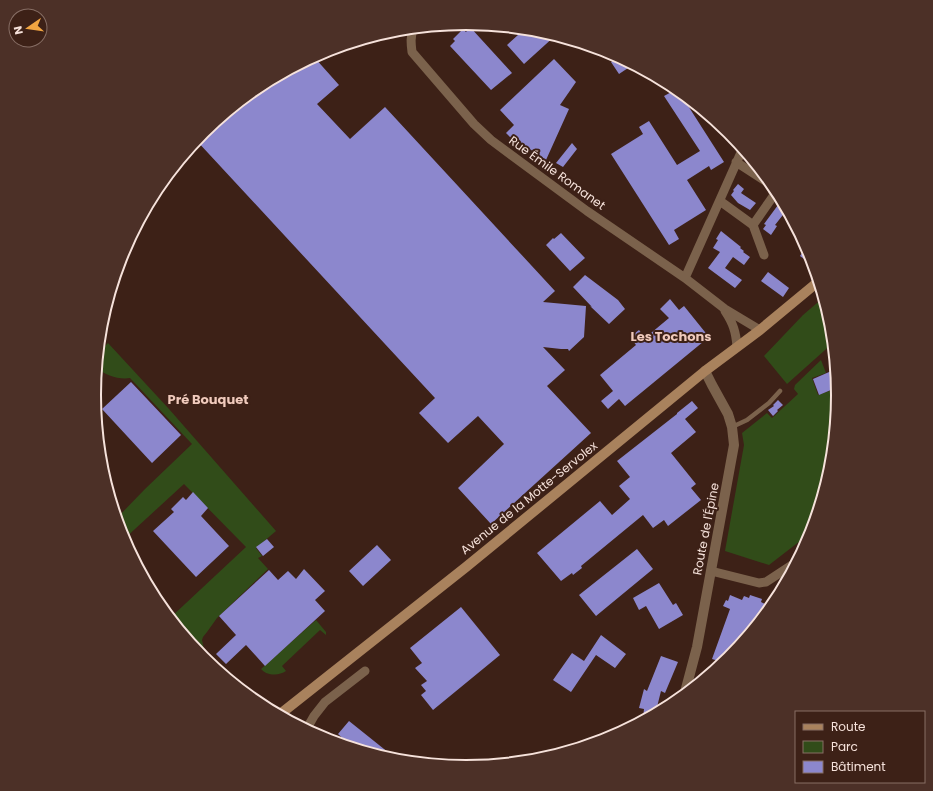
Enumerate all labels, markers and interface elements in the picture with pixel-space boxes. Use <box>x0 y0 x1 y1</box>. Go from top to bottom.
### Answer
north arrow <box>8 8 48 48</box>
text: N <box>10 24 27 36</box>
street label: Rue Émile Romanet <box>506 132 609 213</box>
district label: Les Tochons <box>630 327 712 346</box>
district label: Pré Bouquet <box>168 390 248 409</box>
street label: Avenue de la Motte-Servolex <box>457 437 601 558</box>
street label: Route de l'Épine <box>688 481 723 576</box>
legend <box>795 711 925 783</box>
text: Route <box>831 718 865 735</box>
text: Parc <box>831 738 858 755</box>
text: Bâtiment <box>831 758 886 775</box>

